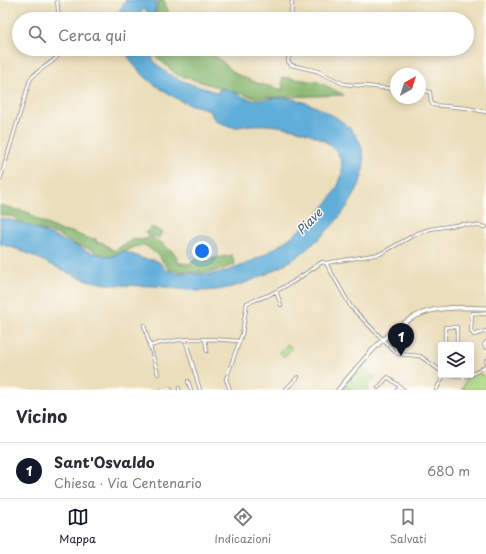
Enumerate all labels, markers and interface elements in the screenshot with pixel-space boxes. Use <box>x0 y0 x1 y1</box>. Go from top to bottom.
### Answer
search box <box>12 12 474 56</box>
icon: search <box>26 23 48 45</box>
text: Cerca qui <box>58 23 126 46</box>
north arrow <box>390 68 426 104</box>
water label: Piave <box>292 203 326 238</box>
your location <box>192 241 212 261</box>
pin: 1 <box>388 323 414 356</box>
map controls <box>438 342 474 378</box>
button: layers <box>438 342 474 378</box>
text: Vicino <box>16 403 67 429</box>
text: Sant'Osvaldo <box>54 450 155 473</box>
text: 1 <box>26 461 32 480</box>
text: 680 m <box>427 461 470 480</box>
text: Chiesa · Via Centenario <box>54 473 202 492</box>
tab: Mappa <box>59 506 96 547</box>
tab: Indicazioni <box>214 506 271 547</box>
tab: Salvati <box>390 506 427 547</box>

